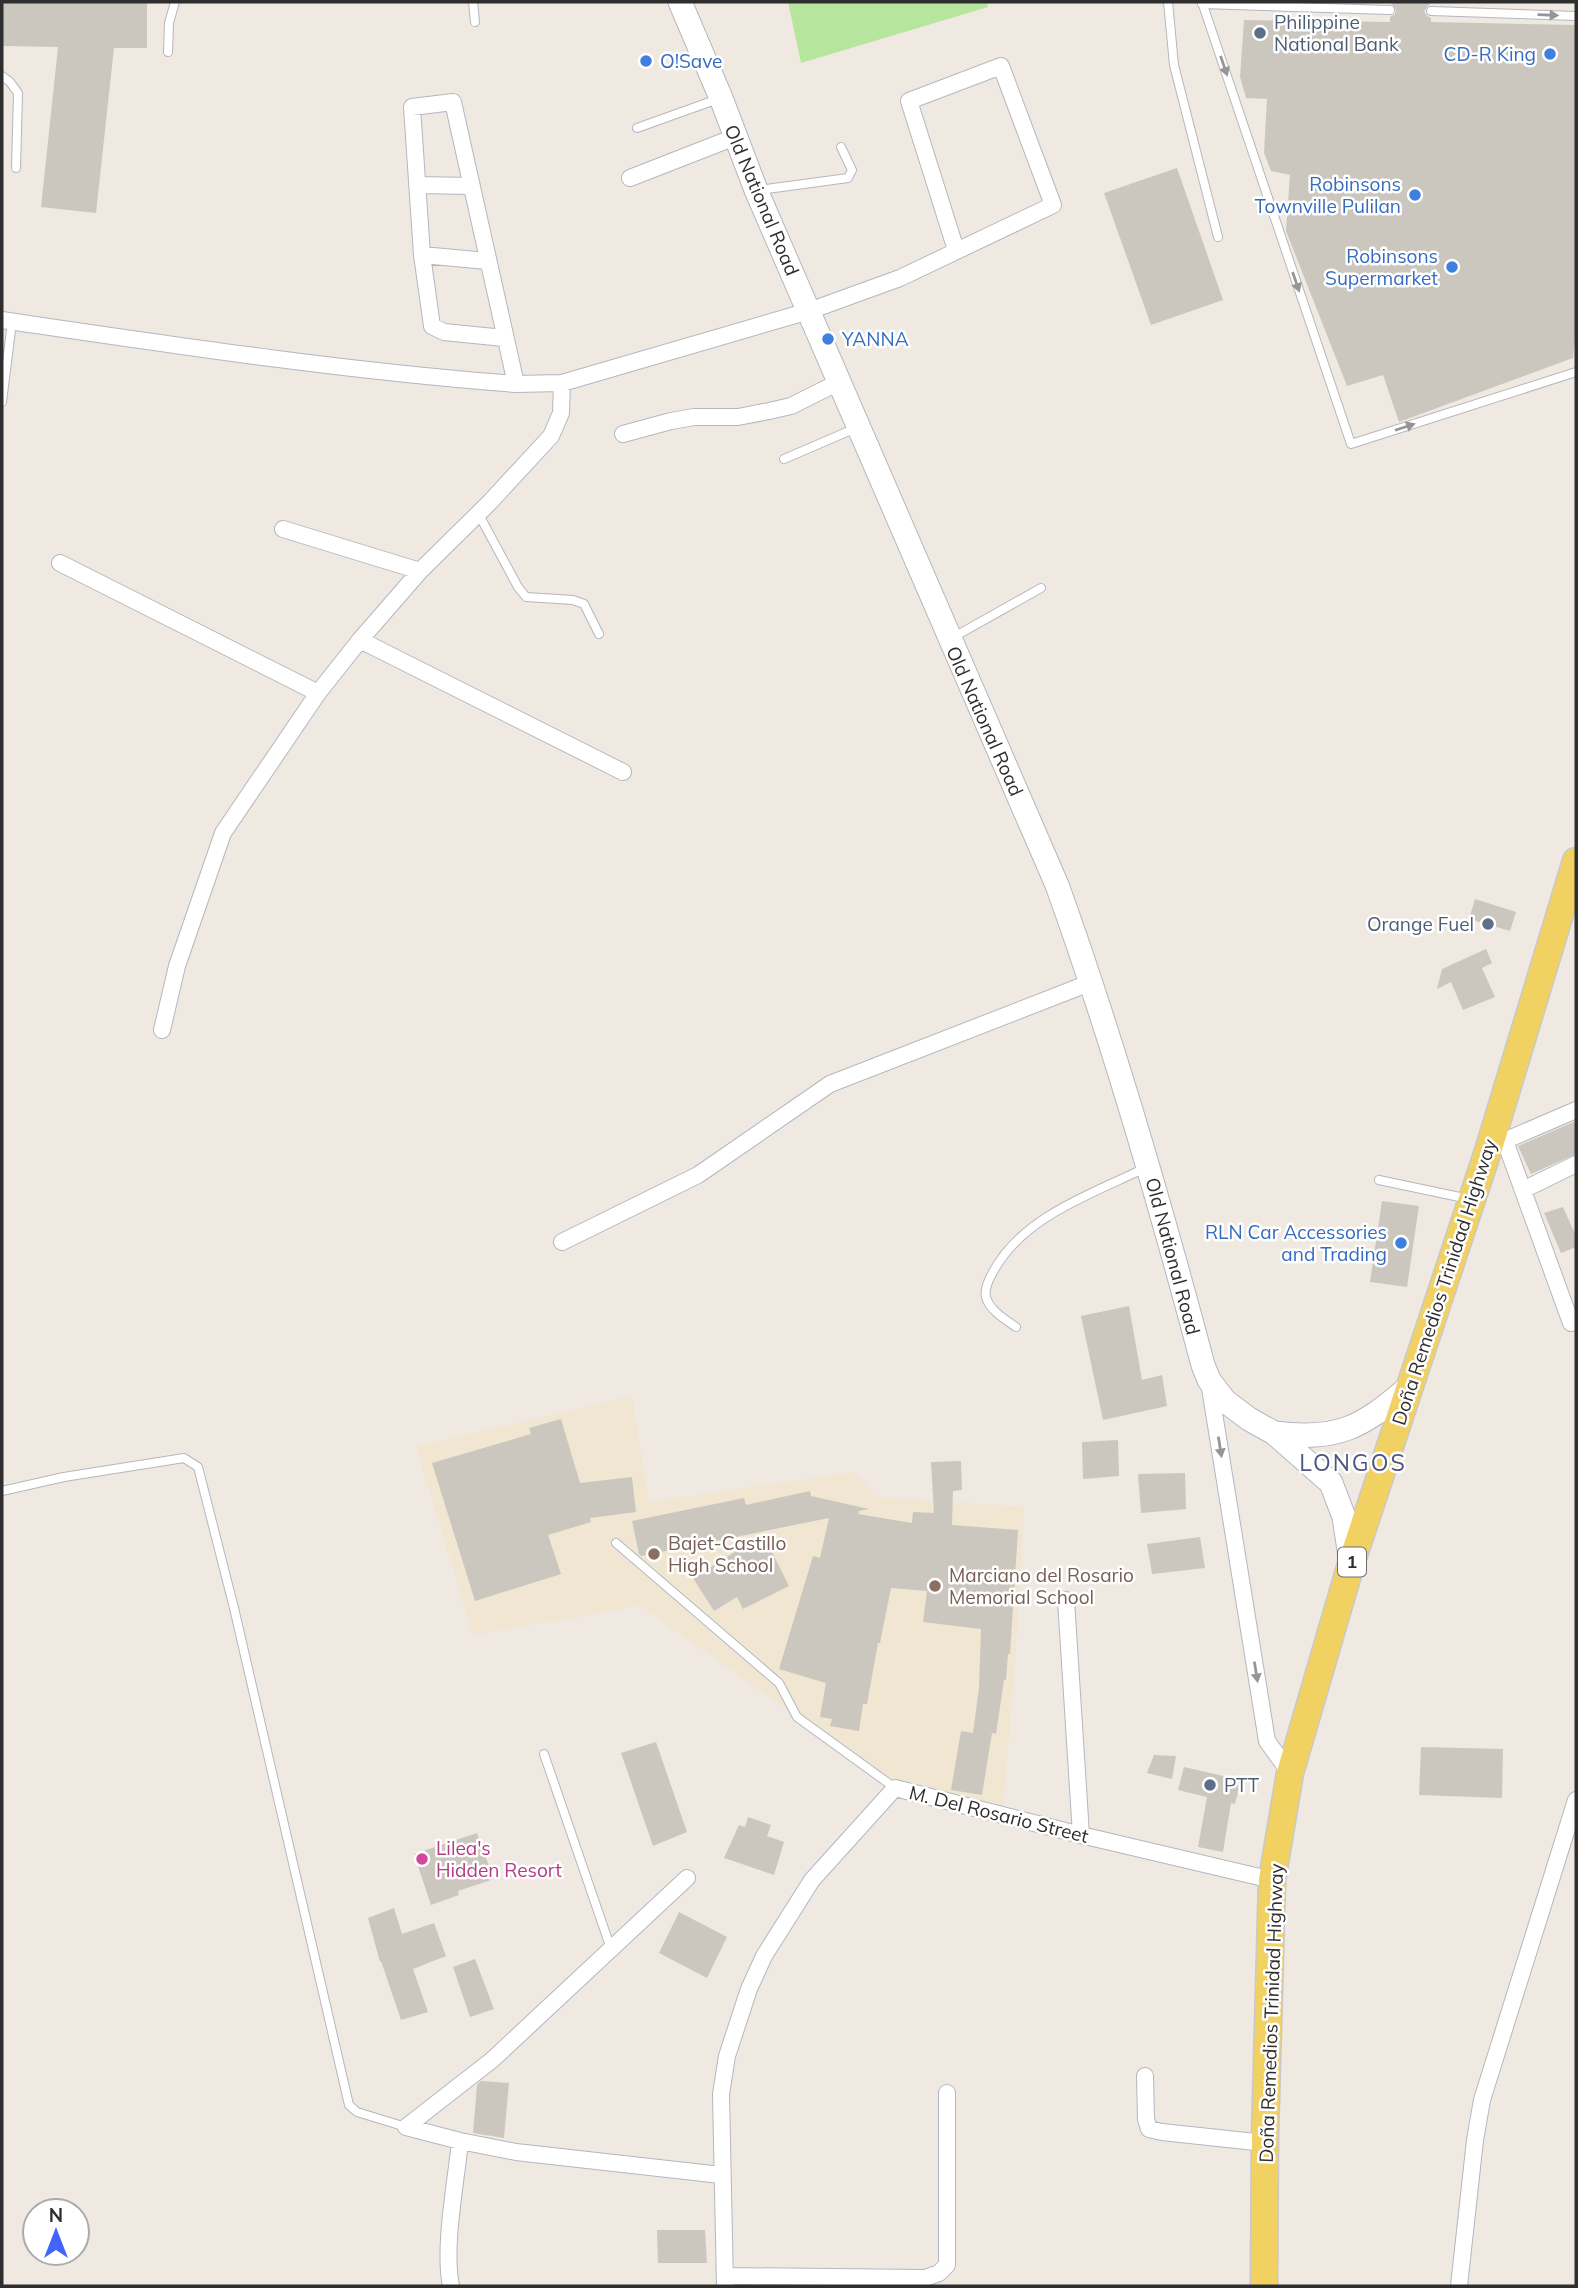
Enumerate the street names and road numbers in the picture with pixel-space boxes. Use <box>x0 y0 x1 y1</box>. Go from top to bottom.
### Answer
street label: Old National Road <box>719 121 805 279</box>
street label: Old National Road <box>941 642 1029 800</box>
street label: Doña Remedios Trinidad Highway <box>1386 1136 1502 1428</box>
street label: Old National Road <box>1140 1175 1206 1337</box>
road number: 1 <box>1338 1548 1366 1576</box>
street label: M. Del Rosario Street <box>907 1780 1091 1848</box>
street label: Doña Remedios Trinidad Highway <box>1254 1863 1288 2163</box>

